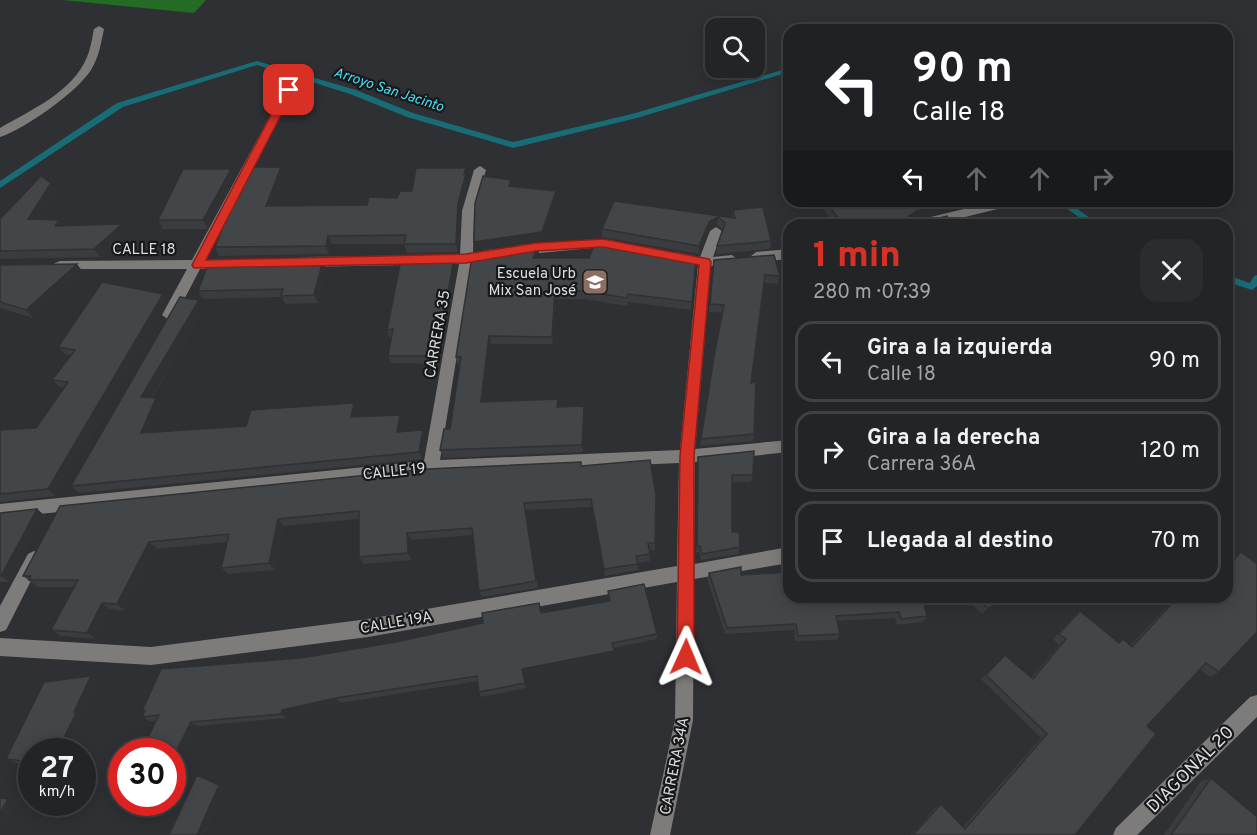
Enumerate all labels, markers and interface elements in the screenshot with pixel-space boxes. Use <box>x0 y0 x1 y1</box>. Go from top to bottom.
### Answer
map controls <box>705 18 765 78</box>
button: search <box>705 18 765 78</box>
text: 90 m <box>912 44 1013 97</box>
icon: left <box>813 48 891 126</box>
pin <box>263 64 314 115</box>
water label: Arroyo San Jacinto <box>331 65 446 116</box>
icon: arrive <box>272 73 305 106</box>
text: Calle 18 <box>912 96 1005 130</box>
icon: left <box>897 162 930 195</box>
icon: ahead <box>960 162 993 195</box>
icon: ahead <box>1023 162 1056 195</box>
icon: right <box>1086 162 1119 195</box>
text: 1 min <box>813 234 901 280</box>
button: close <box>1140 239 1203 302</box>
street label: CALLE 18 <box>112 241 176 260</box>
place label: Escuela Urb Mix San José <box>488 265 576 301</box>
school or university icon: Escuela Urb Mix San José <box>580 267 610 297</box>
text: 280 m · 07:39 <box>813 280 931 306</box>
street label: CARRERA 35 <box>421 289 456 380</box>
text: Gira a la izquierda <box>867 335 1053 362</box>
icon: left <box>816 345 849 378</box>
text: 90 m <box>1149 348 1200 375</box>
text: Calle 18 <box>867 362 936 388</box>
text: Gira a la derecha <box>867 425 1040 452</box>
icon: right <box>816 435 849 468</box>
text: 120 m <box>1140 438 1200 465</box>
text: Carrera 36A <box>867 452 976 478</box>
street label: CALLE 19 <box>362 460 427 485</box>
icon: arrive <box>816 525 849 558</box>
text: Llegada al destino <box>867 528 1053 555</box>
text: 70 m <box>1151 528 1200 555</box>
street label: CALLE 19A <box>359 608 434 639</box>
position arrow <box>654 625 718 689</box>
street label: CARRERA 34A <box>657 716 694 817</box>
street label: DIAGONAL 20 <box>1142 721 1240 819</box>
speed limit sign: 30 <box>108 738 186 816</box>
text: 27 <box>40 751 74 788</box>
text: km/h <box>39 783 75 802</box>

